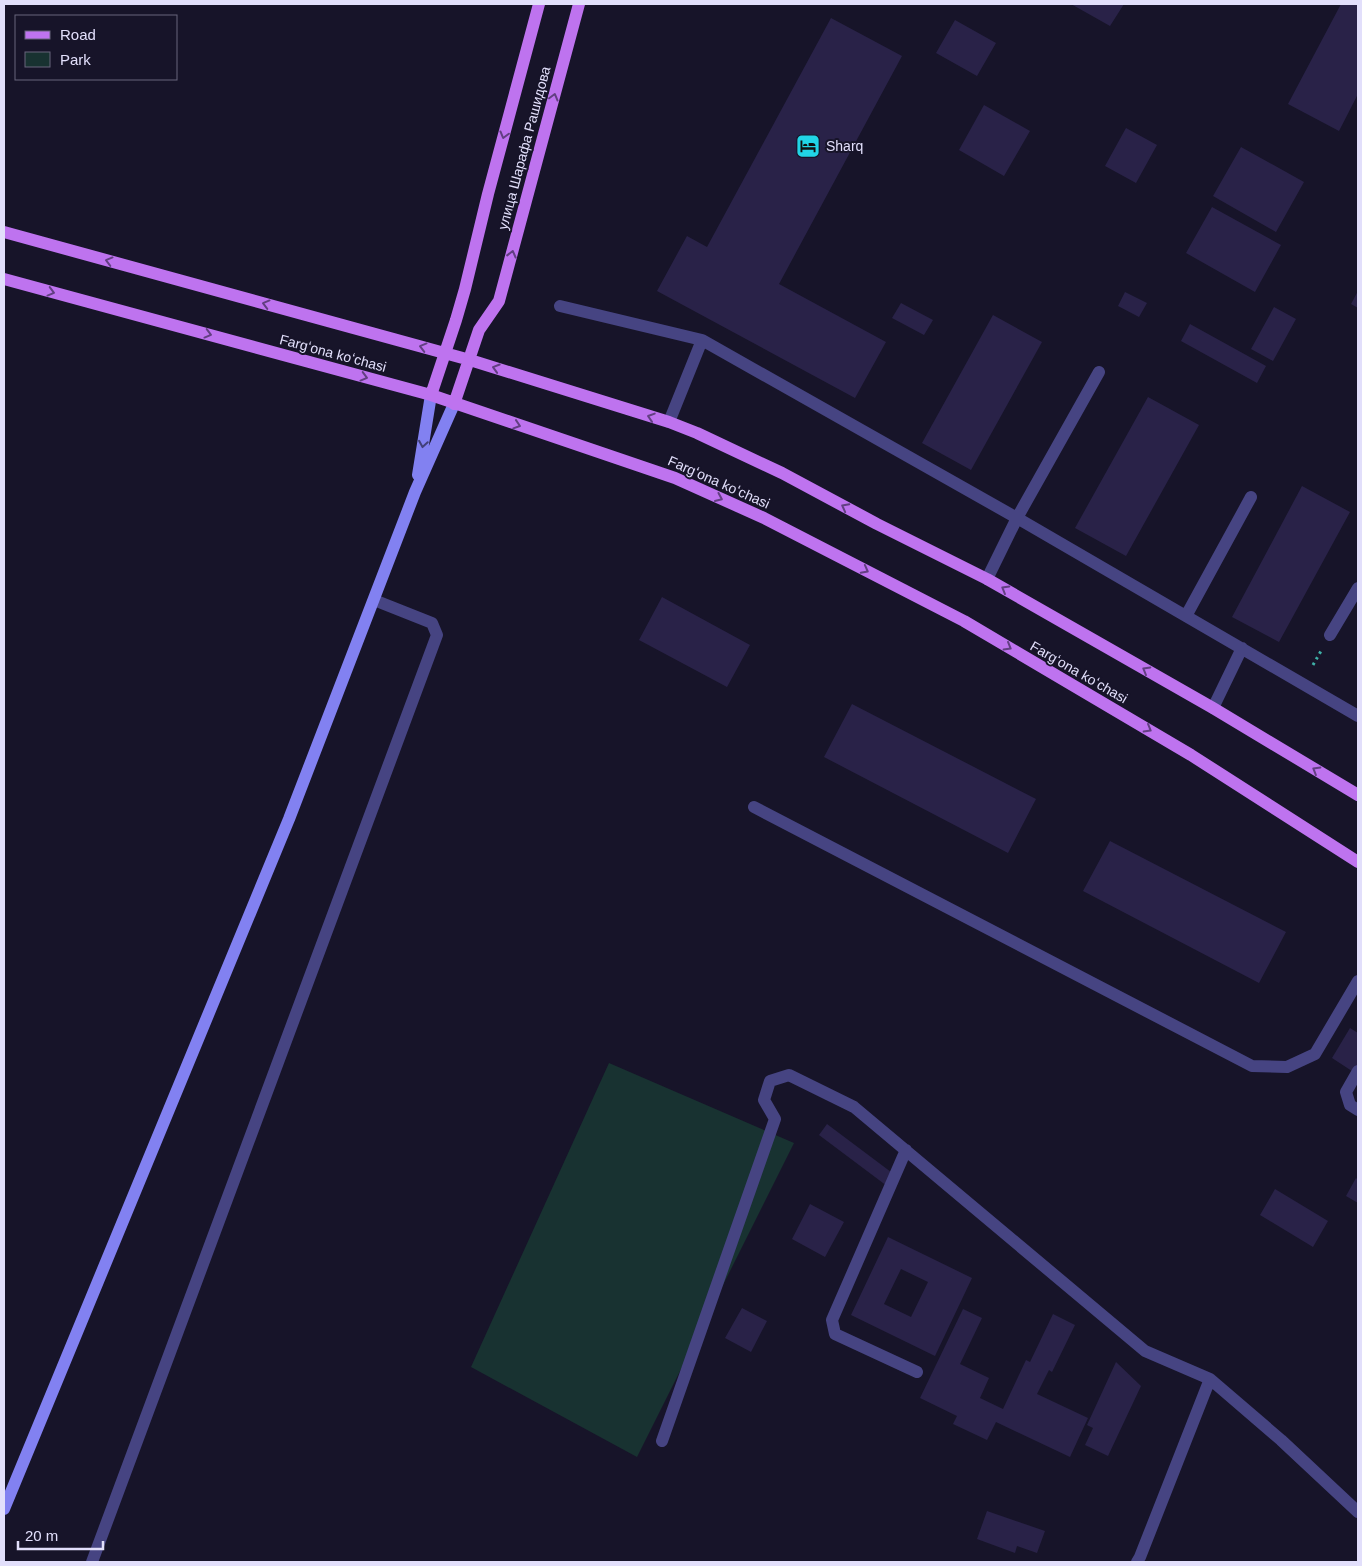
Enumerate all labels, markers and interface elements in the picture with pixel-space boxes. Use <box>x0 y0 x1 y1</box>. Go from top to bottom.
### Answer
legend <box>15 15 178 80</box>
text: Road <box>60 26 96 43</box>
text: Park <box>60 51 91 68</box>
street label: улица Шарафа Рашидова <box>494 64 554 231</box>
one-way arrow <box>548 94 558 102</box>
one-way arrow <box>499 131 509 139</box>
hotel icon: Sharq <box>795 133 821 159</box>
place label: Sharq <box>826 138 863 154</box>
one-way arrow <box>506 250 516 259</box>
one-way arrow <box>105 256 114 267</box>
one-way arrow <box>46 286 54 296</box>
one-way arrow <box>261 299 270 310</box>
one-way arrow <box>203 329 211 339</box>
street label: Fargʻona koʻchasi <box>278 331 388 375</box>
one-way arrow <box>418 342 427 353</box>
one-way arrow <box>492 364 501 374</box>
one-way arrow <box>360 372 368 382</box>
one-way arrow <box>647 412 656 422</box>
one-way arrow <box>512 419 521 429</box>
one-way arrow <box>418 440 429 448</box>
street label: Fargʻona koʻchasi <box>666 452 772 512</box>
one-way arrow <box>714 491 723 502</box>
one-way arrow <box>841 503 850 513</box>
one-way arrow <box>860 563 869 573</box>
one-way arrow <box>1001 585 1010 595</box>
street label: Fargʻona koʻchasi <box>1027 638 1131 706</box>
one-way arrow <box>1002 641 1011 651</box>
one-way arrow <box>1142 666 1151 676</box>
one-way arrow <box>1142 723 1151 733</box>
one-way arrow <box>1313 766 1322 776</box>
scale bar <box>18 1518 102 1550</box>
text: 20 m <box>25 1527 58 1544</box>

